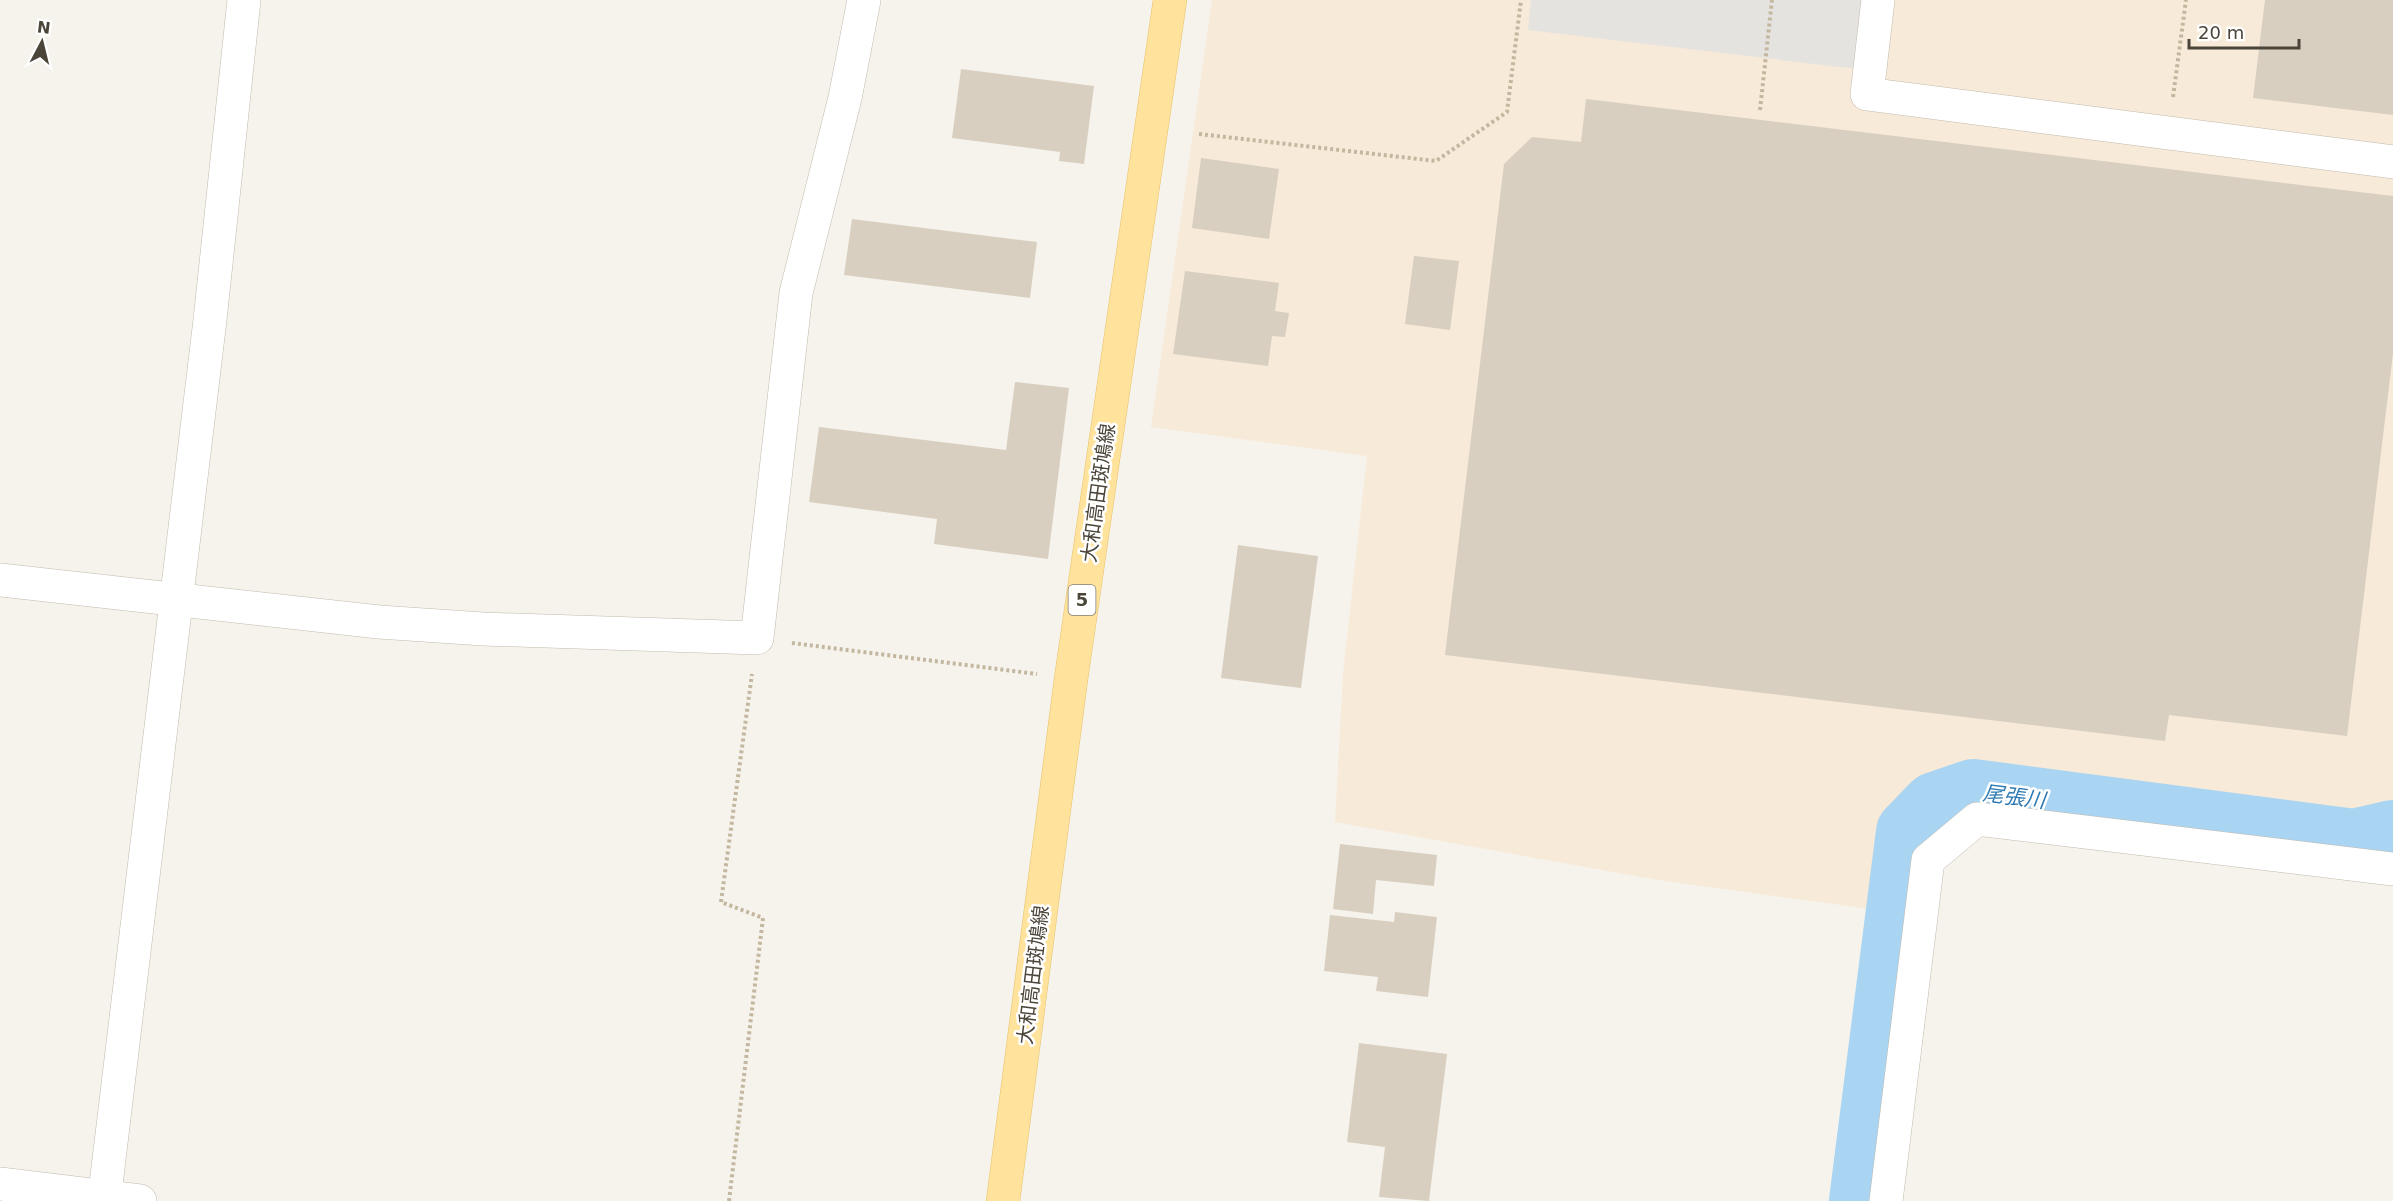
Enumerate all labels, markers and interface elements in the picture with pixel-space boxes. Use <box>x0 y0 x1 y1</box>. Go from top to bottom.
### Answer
north arrow <box>12 12 72 72</box>
scale bar <box>2189 12 2298 50</box>
text: N <box>36 17 52 38</box>
text: 20 m <box>2198 22 2244 43</box>
street label: 大和高田斑鳩線 <box>1076 422 1120 564</box>
road number: 5 <box>1068 585 1096 615</box>
water label: 尾張川 <box>1981 781 2049 813</box>
street label: 大和高田斑鳩線 <box>1013 904 1053 1046</box>

